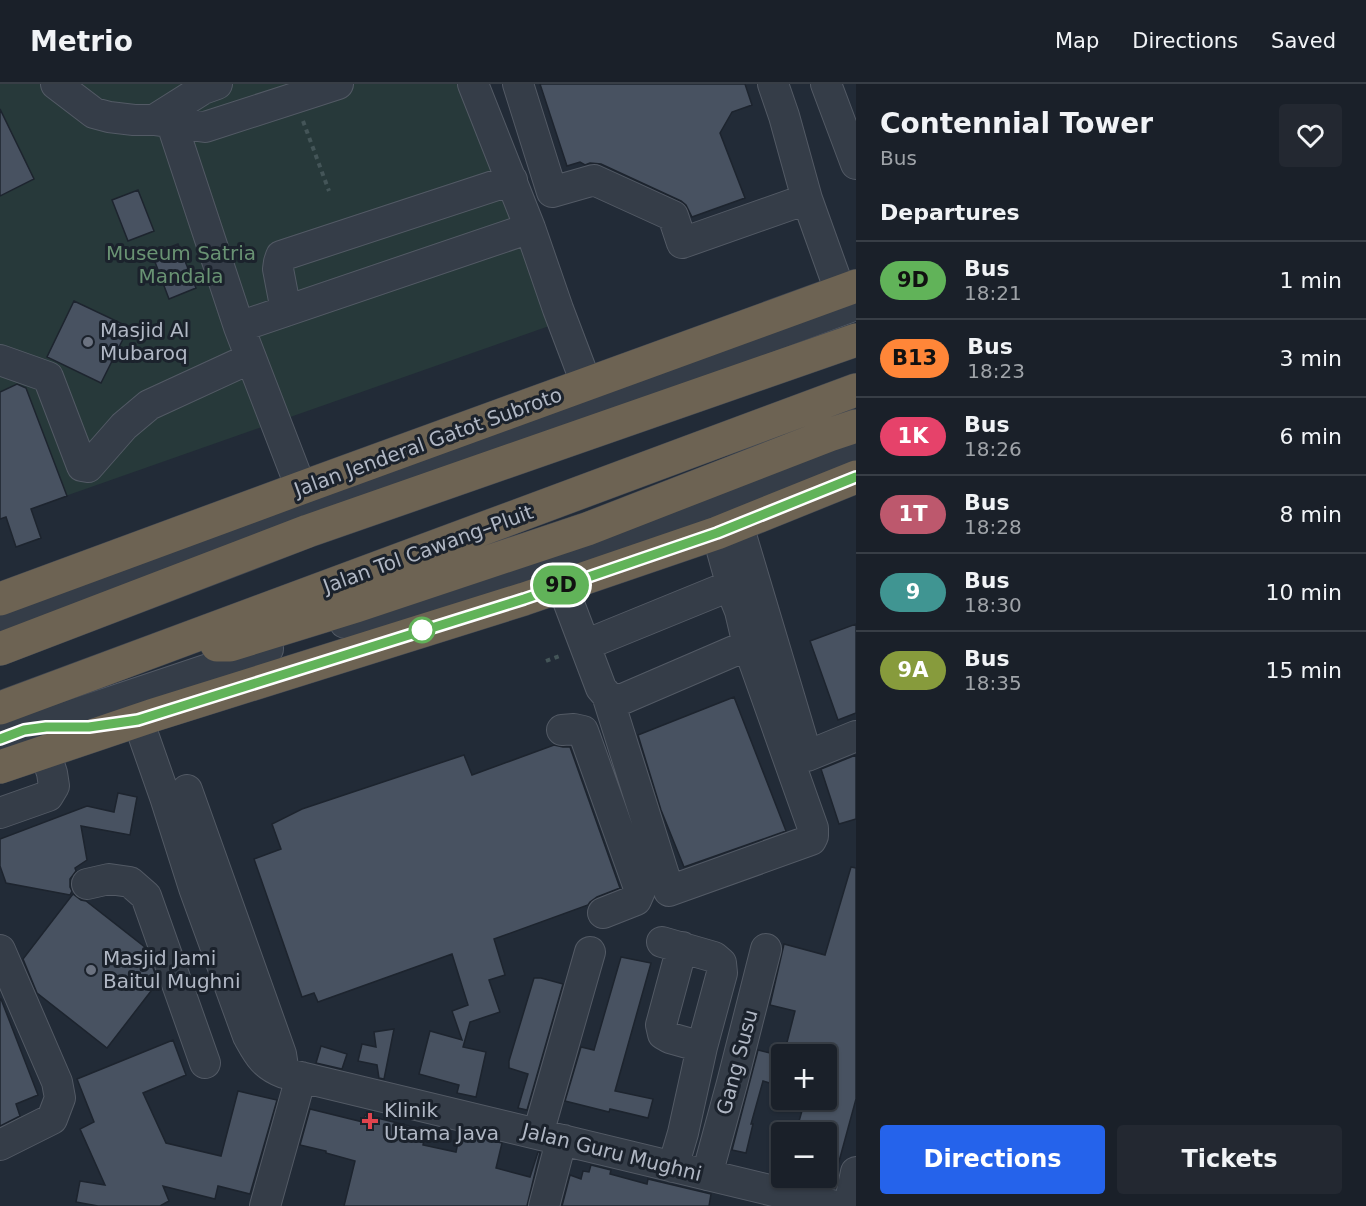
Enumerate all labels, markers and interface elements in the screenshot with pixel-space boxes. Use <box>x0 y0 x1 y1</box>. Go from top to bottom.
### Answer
text: Metrio <box>30 25 133 58</box>
text: Map <box>1055 29 1099 53</box>
text: Directions <box>1132 29 1238 53</box>
text: Saved <box>1271 29 1336 53</box>
button: heart <box>1279 104 1342 167</box>
text: Contennial Tower <box>880 107 1153 140</box>
text: Bus <box>880 146 917 170</box>
text: Departures <box>880 200 1020 225</box>
park label: Museum Satria Mandala <box>106 241 256 288</box>
text: Bus <box>964 256 1010 281</box>
text: 9D <box>897 268 929 292</box>
text: 1 min <box>1280 268 1342 293</box>
text: 18:21 <box>964 281 1022 305</box>
place label: Masjid Al Mubaroq <box>100 318 189 365</box>
text: Bus <box>967 334 1013 359</box>
marker: Masjid Al Mubaroq <box>81 335 95 349</box>
text: B13 <box>892 346 937 370</box>
text: 3 min <box>1280 346 1342 371</box>
text: 18:23 <box>967 359 1025 383</box>
street label: Jalan Jenderal Gatot Subroto <box>289 382 565 502</box>
text: Bus <box>964 412 1010 437</box>
text: 1K <box>898 424 928 448</box>
text: 6 min <box>1280 424 1342 449</box>
text: 18:26 <box>964 437 1022 461</box>
text: Bus <box>964 490 1010 515</box>
street label: Jalan Tol Cawang–Pluit <box>318 500 536 599</box>
text: 1T <box>899 502 927 526</box>
text: 8 min <box>1280 502 1342 527</box>
text: 18:28 <box>964 515 1022 539</box>
line badge: 9D <box>534 566 588 604</box>
text: Bus <box>964 568 1010 593</box>
text: 9D <box>545 573 577 597</box>
text: 9 <box>906 580 920 604</box>
text: 10 min <box>1266 580 1342 605</box>
text: 18:30 <box>964 593 1022 617</box>
unlabelled marker <box>409 617 435 643</box>
text: Bus <box>964 646 1010 671</box>
text: 9A <box>898 658 928 682</box>
text: 15 min <box>1266 658 1342 683</box>
text: 18:35 <box>964 671 1022 695</box>
place label: Masjid Jami Baitul Mughni <box>103 946 241 993</box>
marker: Masjid Jami Baitul Mughni <box>84 963 98 977</box>
street label: Gang Susu <box>711 1007 763 1117</box>
map controls <box>771 1044 837 1188</box>
button: + <box>771 1044 837 1110</box>
place label: Klinik Utama Java <box>384 1098 499 1145</box>
marker: Klinik Utama Java <box>361 1112 379 1130</box>
street label: Jalan Guru Mughni <box>518 1118 704 1186</box>
button: − <box>771 1122 837 1188</box>
button: Directions <box>880 1125 1105 1194</box>
button: Tickets <box>1117 1125 1342 1194</box>

